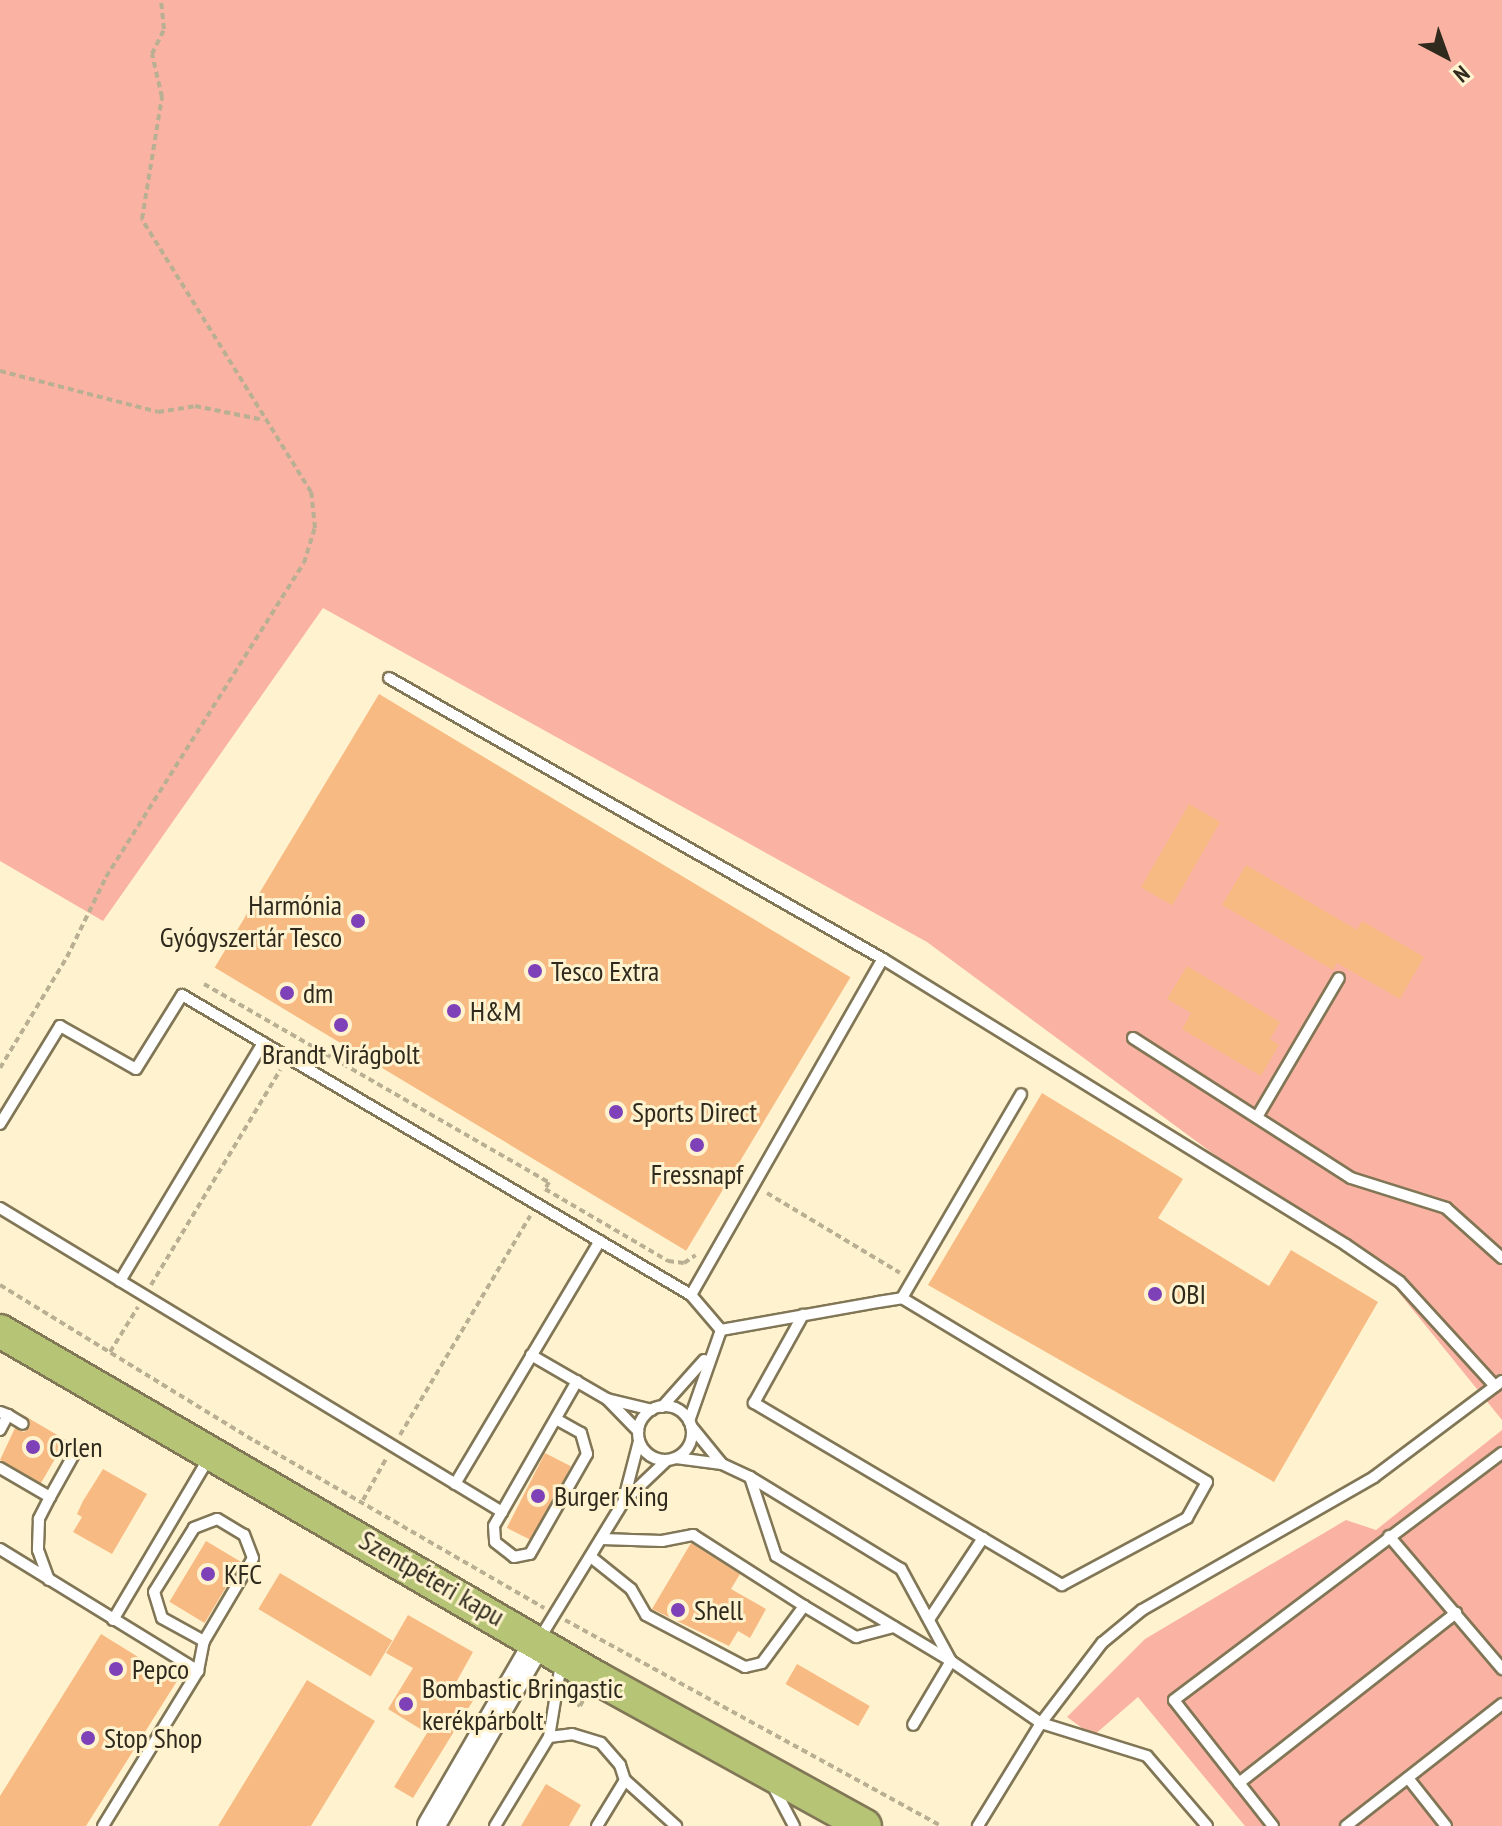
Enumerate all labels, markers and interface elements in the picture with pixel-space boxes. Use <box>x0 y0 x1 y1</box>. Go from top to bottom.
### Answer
north arrow <box>1406 16 1486 96</box>
text: N <box>1448 60 1475 89</box>
place label: Harmónia Gyógyszertár Tesco <box>159 888 342 954</box>
marker: Harmónia Gyógyszertár Tesco <box>349 912 367 930</box>
place label: Tesco Extra <box>551 954 659 988</box>
marker: Tesco Extra <box>526 962 544 980</box>
place label: dm <box>303 976 333 1010</box>
marker: dm <box>278 984 296 1002</box>
place label: H&M <box>470 994 521 1028</box>
marker: H&M <box>445 1002 463 1020</box>
marker: Brandt Virágbolt <box>332 1016 350 1034</box>
place label: Brandt Virágbolt <box>262 1037 420 1071</box>
place label: Sports Direct <box>632 1095 757 1129</box>
marker: Sports Direct <box>607 1103 625 1121</box>
marker: Fressnapf <box>688 1136 706 1154</box>
place label: Fressnapf <box>651 1157 743 1191</box>
place label: OBI <box>1171 1277 1206 1311</box>
marker: OBI <box>1146 1285 1164 1303</box>
place label: Orlen <box>49 1430 102 1464</box>
marker: Orlen <box>24 1438 42 1456</box>
place label: Burger King <box>554 1479 669 1513</box>
marker: Burger King <box>529 1487 547 1505</box>
street label: Szentpéteri kapu <box>353 1523 511 1633</box>
place label: KFC <box>224 1557 262 1591</box>
marker: KFC <box>199 1565 217 1583</box>
place label: Shell <box>694 1593 743 1627</box>
marker: Shell <box>669 1601 687 1619</box>
place label: Pepco <box>132 1652 189 1686</box>
marker: Pepco <box>107 1660 125 1678</box>
place label: Bombastic Bringastic kerékpárbolt <box>422 1671 624 1737</box>
marker: Bombastic Bringastic kerékpárbolt <box>397 1695 415 1713</box>
place label: Stop Shop <box>104 1721 202 1755</box>
marker: Stop Shop <box>79 1729 97 1747</box>

